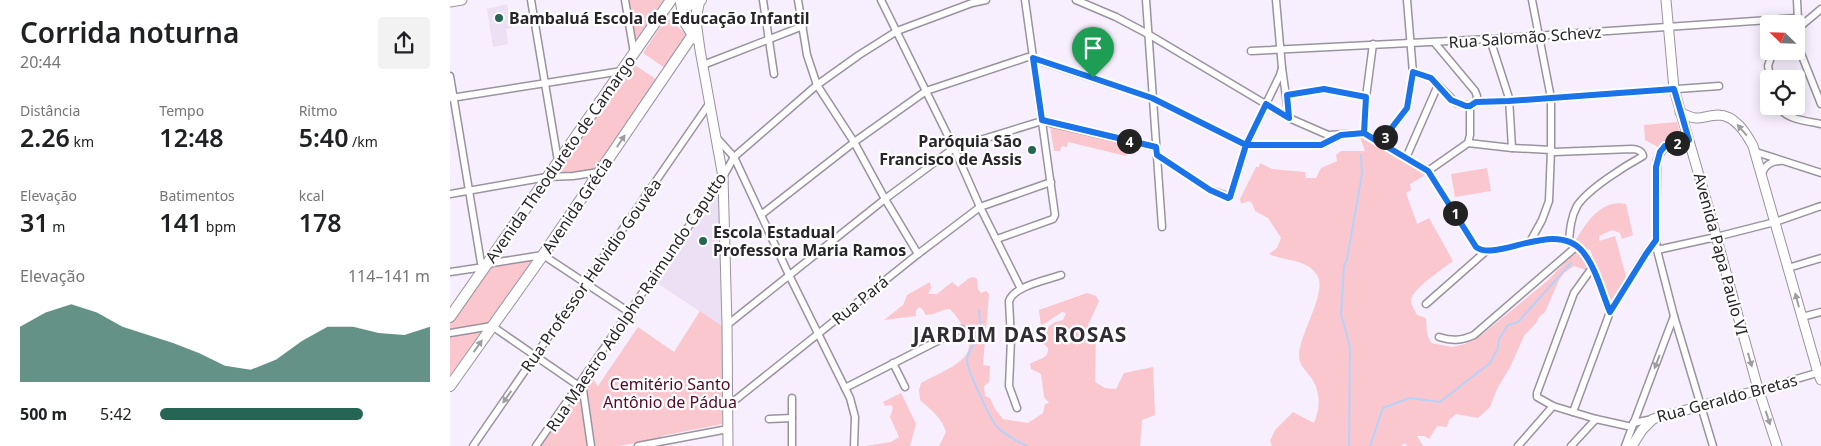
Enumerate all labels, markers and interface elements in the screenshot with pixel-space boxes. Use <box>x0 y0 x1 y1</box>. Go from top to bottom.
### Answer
place label: Bambaluá Escola de Educação Infantil <box>509 7 810 29</box>
marker: Bambaluá Escola de Educação Infantil <box>493 12 505 24</box>
text: Corrida noturna <box>20 13 239 51</box>
north arrow <box>1760 15 1805 60</box>
map controls <box>1760 15 1805 115</box>
button: share <box>378 17 430 69</box>
street label: Rua Salomão Schevz <box>1448 21 1602 53</box>
pin <box>1072 27 1114 78</box>
icon: arrive <box>1079 34 1107 62</box>
text: 20:44 <box>20 51 61 73</box>
street label: Avenida Theodureto de Camargo <box>480 51 640 267</box>
button: locate <box>1760 70 1805 115</box>
text: Distância <box>20 101 80 120</box>
text: Tempo <box>159 101 204 120</box>
text: Ritmo <box>299 101 338 120</box>
text: 2.26 <box>20 120 70 154</box>
text: 12:48 <box>159 120 223 154</box>
text: 5:40 <box>299 120 348 154</box>
pin: 3 <box>1372 124 1398 150</box>
one-way arrow <box>1736 124 1748 136</box>
pin: 4 <box>1116 128 1142 154</box>
text: 3 <box>1381 128 1390 147</box>
place label: Paróquia São Francisco de Assis <box>879 130 1022 170</box>
pin: 2 <box>1664 130 1690 156</box>
text: km <box>70 132 94 151</box>
text: /km <box>348 132 378 151</box>
text: 4 <box>1125 132 1134 151</box>
one-way arrow <box>616 134 626 148</box>
text: 2 <box>1673 134 1682 153</box>
marker: Paróquia São Francisco de Assis <box>1026 144 1038 156</box>
street label: Avenida Grécia <box>537 152 617 258</box>
street label: Rua Maestro Adolpho Raimundo Caputto <box>541 168 731 436</box>
street label: Avenida Papa Paulo VI <box>1689 170 1753 338</box>
street label: Rua Professor Helvidio Gouvêa <box>516 174 666 376</box>
text: Elevação <box>20 186 77 205</box>
text: Batimentos <box>159 186 235 205</box>
text: kcal <box>299 186 324 205</box>
pin: 1 <box>1442 200 1468 226</box>
text: 1 <box>1451 204 1460 223</box>
text: 31 <box>20 205 49 239</box>
text: 141 <box>159 205 202 239</box>
text: 178 <box>299 205 342 239</box>
text: m <box>49 217 65 236</box>
text: bpm <box>202 217 236 236</box>
place label: Escola Estadual Professora Maria Ramos <box>713 221 906 261</box>
marker: Escola Estadual Professora Maria Ramos <box>697 235 709 247</box>
text: Elevação <box>20 265 85 287</box>
text: 114–141 m <box>348 265 430 287</box>
street label: Rua Pará <box>827 270 893 330</box>
one-way arrow <box>1793 292 1801 307</box>
district label: JARDIM DAS ROSAS <box>911 320 1127 348</box>
one-way arrow <box>473 339 483 353</box>
one-way arrow <box>1747 353 1755 368</box>
one-way arrow <box>1653 355 1661 370</box>
street label: Rua Geraldo Bretas <box>1654 369 1800 427</box>
park label: Cemitério Santo Antônio de Pádua <box>603 373 737 413</box>
one-way arrow <box>502 390 512 403</box>
text: 500 m <box>20 403 67 425</box>
text: 5:42 <box>100 403 132 425</box>
one-way arrow <box>1764 411 1772 426</box>

